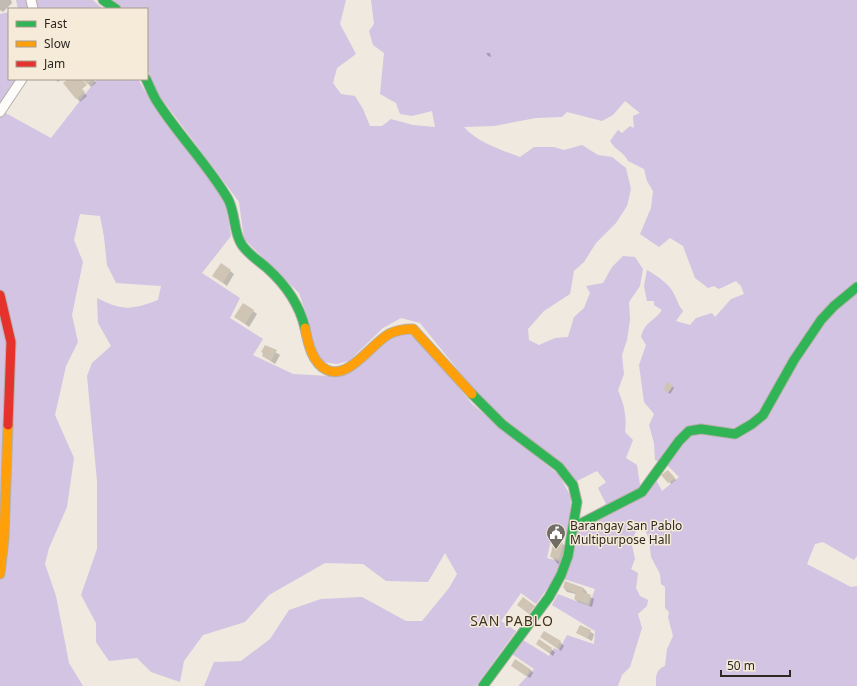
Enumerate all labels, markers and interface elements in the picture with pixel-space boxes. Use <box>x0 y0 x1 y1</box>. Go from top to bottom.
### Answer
legend <box>8 8 148 80</box>
text: Fast <box>44 15 68 32</box>
text: Slow <box>44 35 71 52</box>
text: Jam <box>43 55 65 72</box>
place label: Barangay San Pablo Multipurpose Hall <box>570 517 682 548</box>
public building icon: Barangay San Pablo Multipurpose Hall <box>545 522 567 550</box>
district label: SAN PABLO <box>470 611 554 630</box>
scale bar <box>721 652 790 678</box>
text: 50 m <box>727 657 755 674</box>

